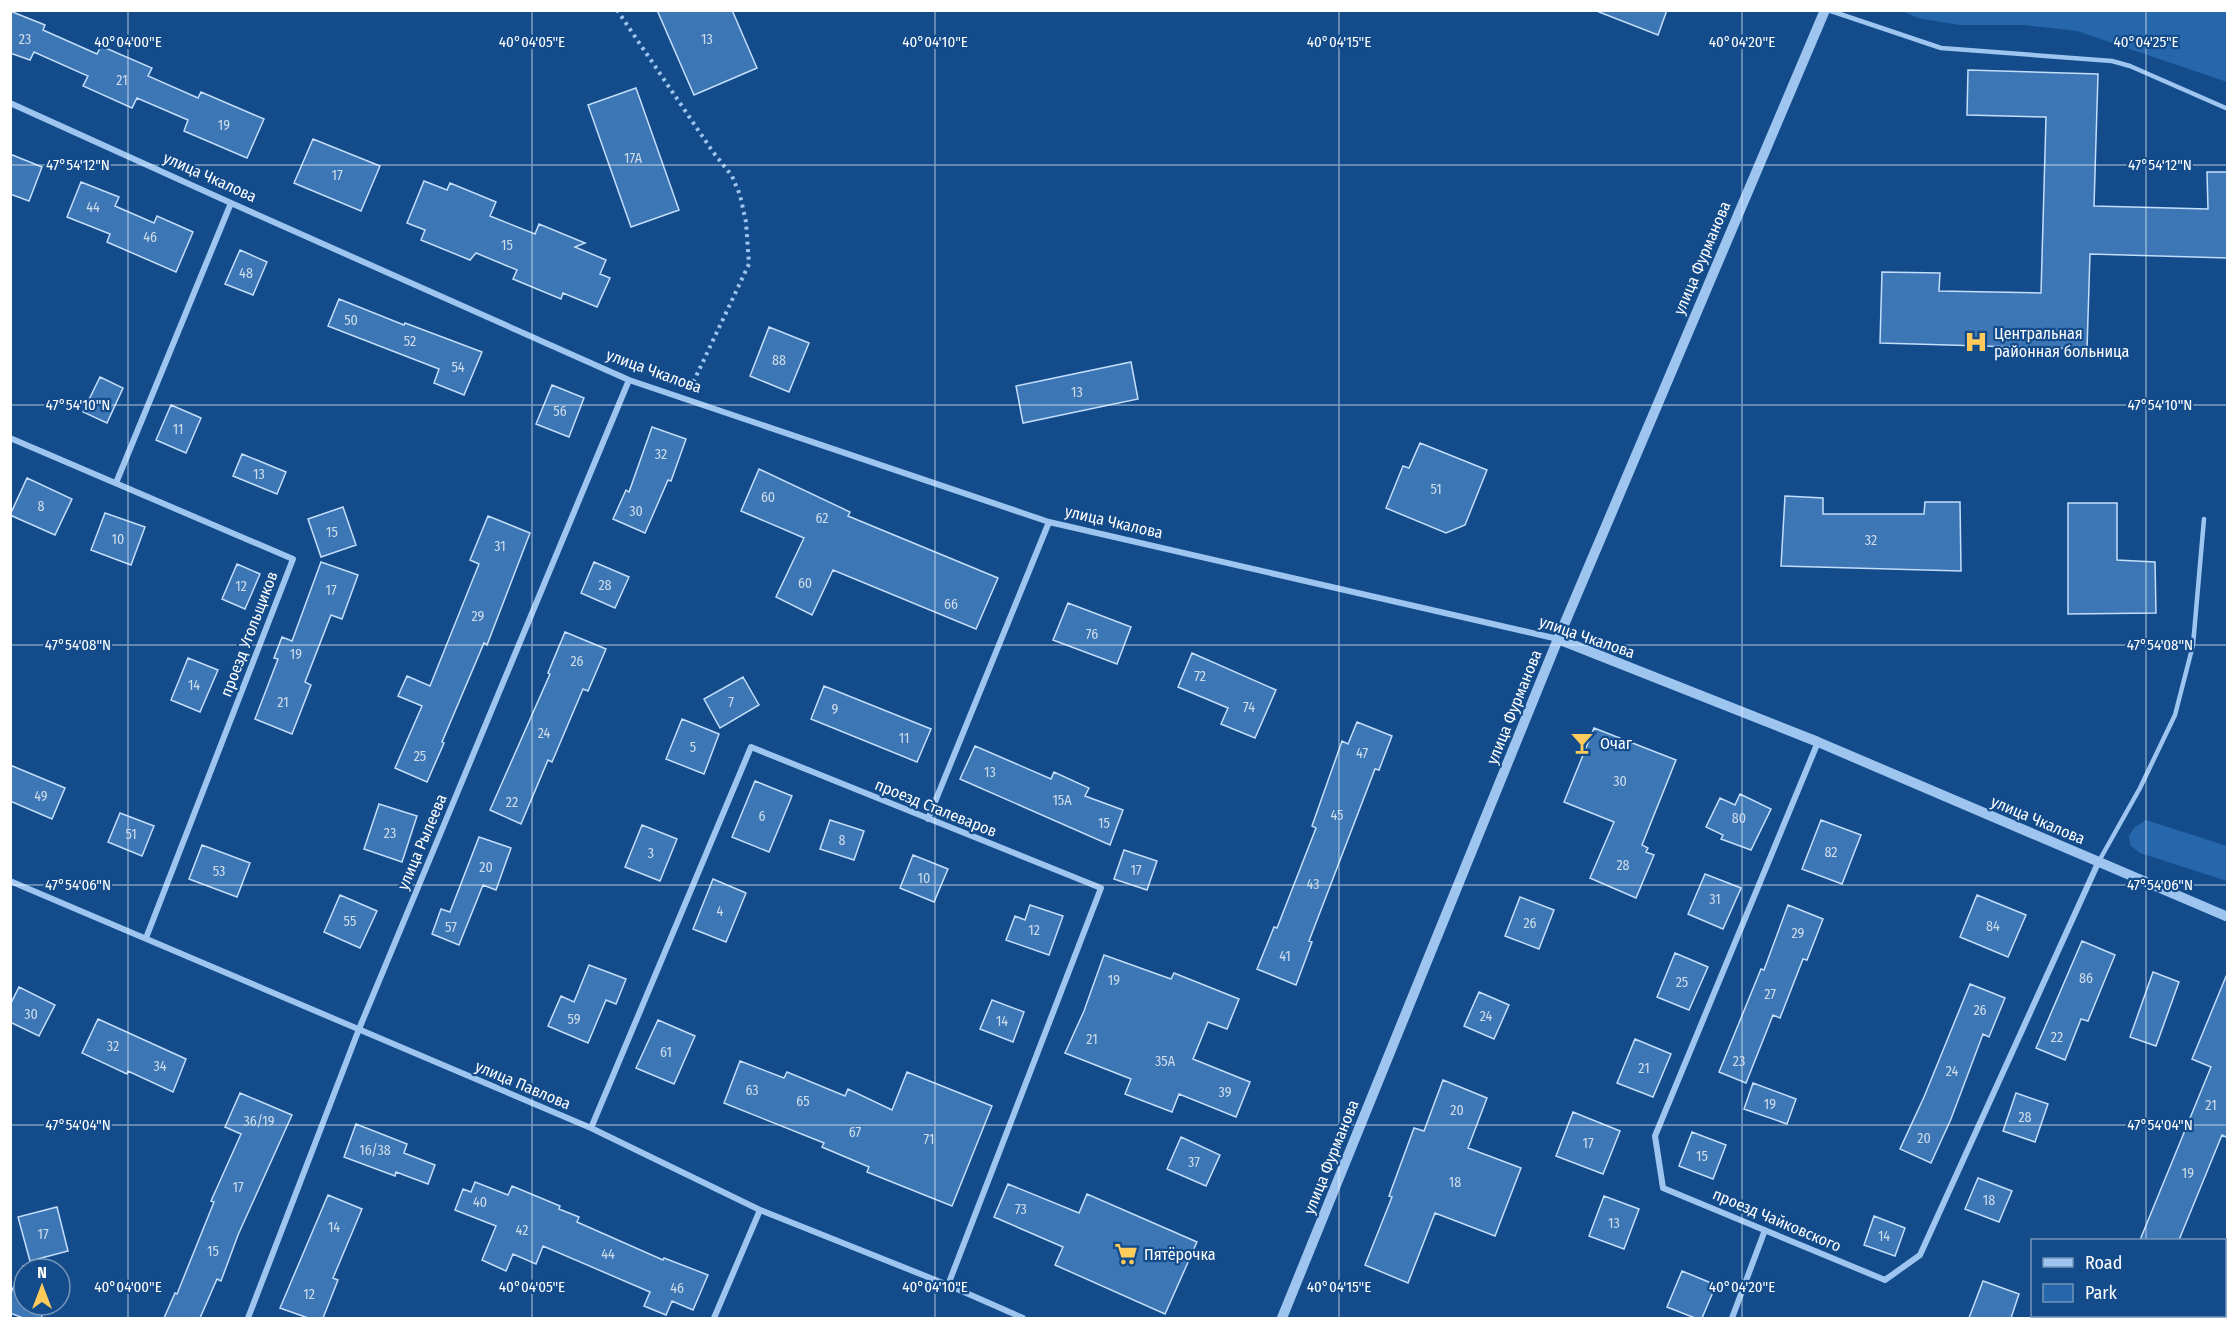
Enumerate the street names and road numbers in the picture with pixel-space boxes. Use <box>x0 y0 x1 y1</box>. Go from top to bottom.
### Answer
street label: улица Чкалова <box>160 148 260 206</box>
street label: улица Фурманова <box>1670 198 1735 318</box>
street label: улица Чкалова <box>604 345 704 397</box>
street label: улица Чкалова <box>1063 501 1165 543</box>
street label: проезд Угольщиков <box>216 569 282 699</box>
street label: улица Чкалова <box>1537 612 1638 662</box>
street label: улица Фурманова <box>1482 647 1546 767</box>
street label: проезд Сталеваров <box>872 775 1000 841</box>
street label: улица Рылеева <box>393 791 451 893</box>
street label: улица Чкалова <box>1988 792 2088 848</box>
street label: улица Павлова <box>473 1056 574 1114</box>
street label: улица Фурманова <box>1299 1097 1363 1217</box>
street label: проезд Чайковского <box>1710 1184 1844 1256</box>

